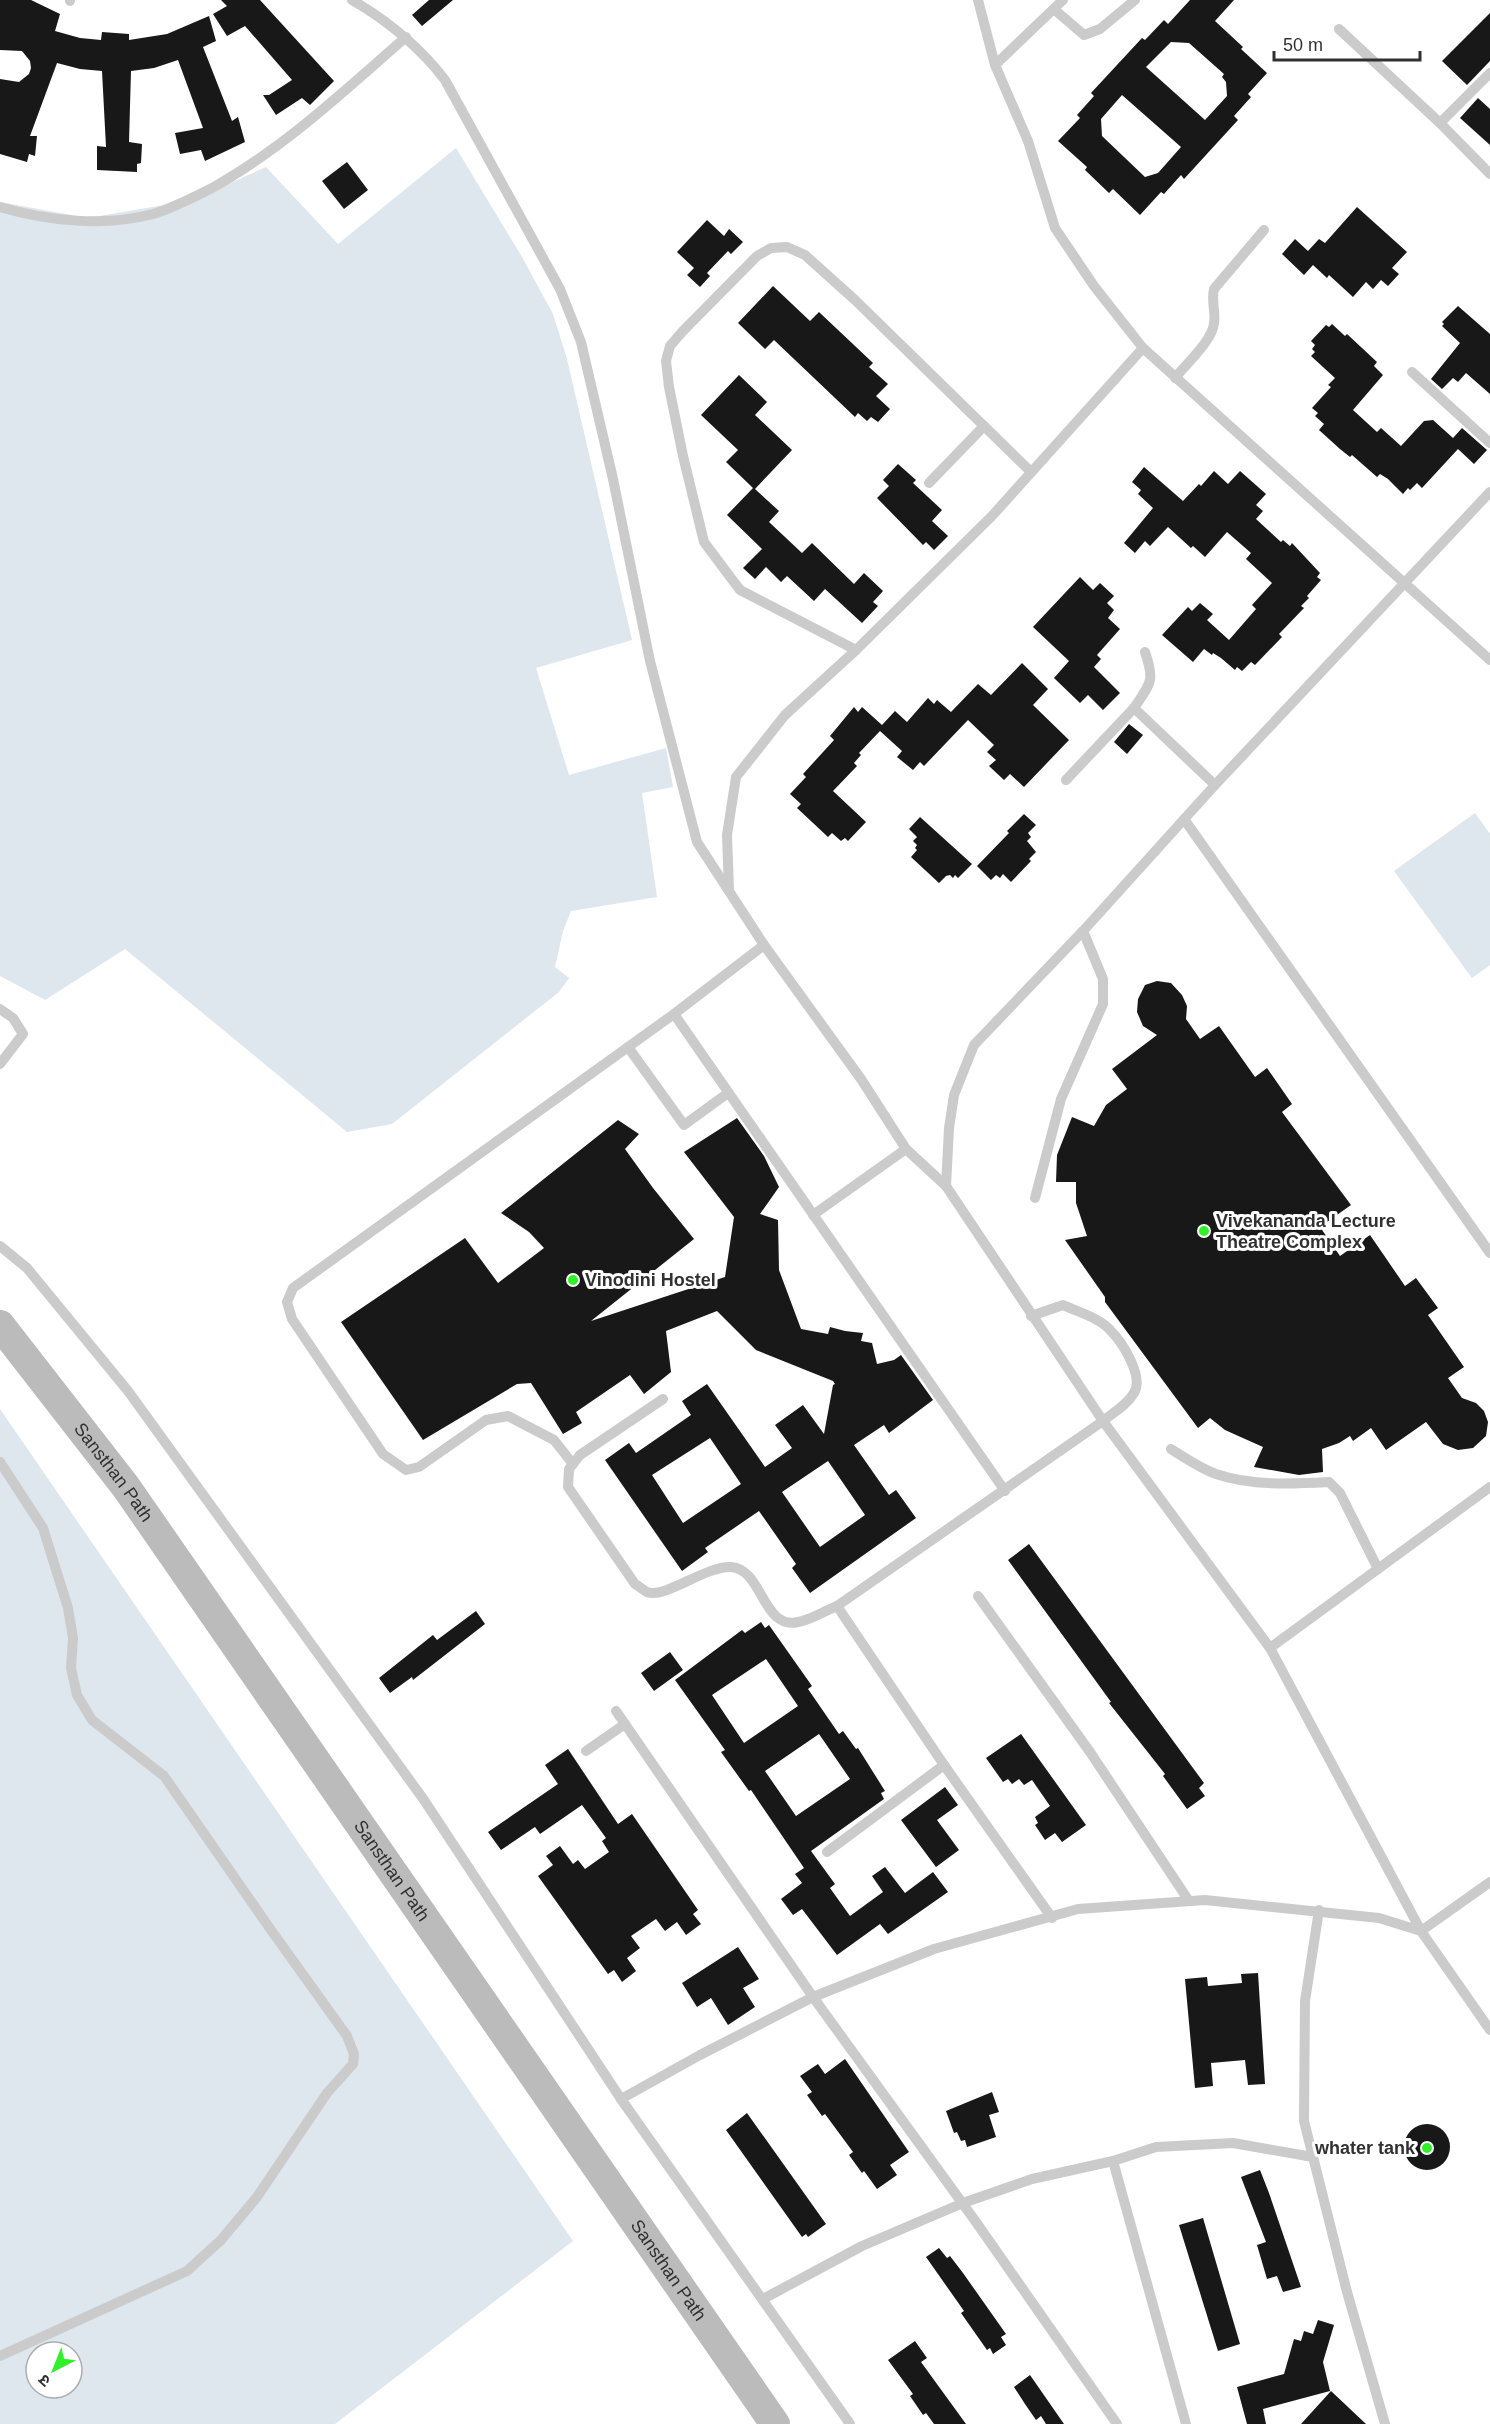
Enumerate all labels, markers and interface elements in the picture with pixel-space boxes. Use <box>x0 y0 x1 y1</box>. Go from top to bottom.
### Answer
scale bar <box>1274 24 1420 62</box>
text: 50 m <box>1283 35 1323 55</box>
place label: Vivekananda Lecture Theatre Complex <box>1216 1211 1396 1252</box>
marker: Vivekananda Lecture Theatre Complex <box>1197 1224 1211 1238</box>
place label: Vinodini Hostel <box>585 1270 716 1290</box>
marker: Vinodini Hostel <box>566 1273 580 1287</box>
street label: Sansthan Path <box>70 1419 157 1525</box>
street label: Sansthan Path <box>350 1816 434 1925</box>
place label: whater tank <box>1314 2138 1416 2158</box>
marker: whater tank <box>1420 2141 1434 2155</box>
street label: Sansthan Path <box>627 2216 710 2325</box>
north arrow <box>24 2340 84 2400</box>
text: उ <box>35 2371 53 2390</box>

